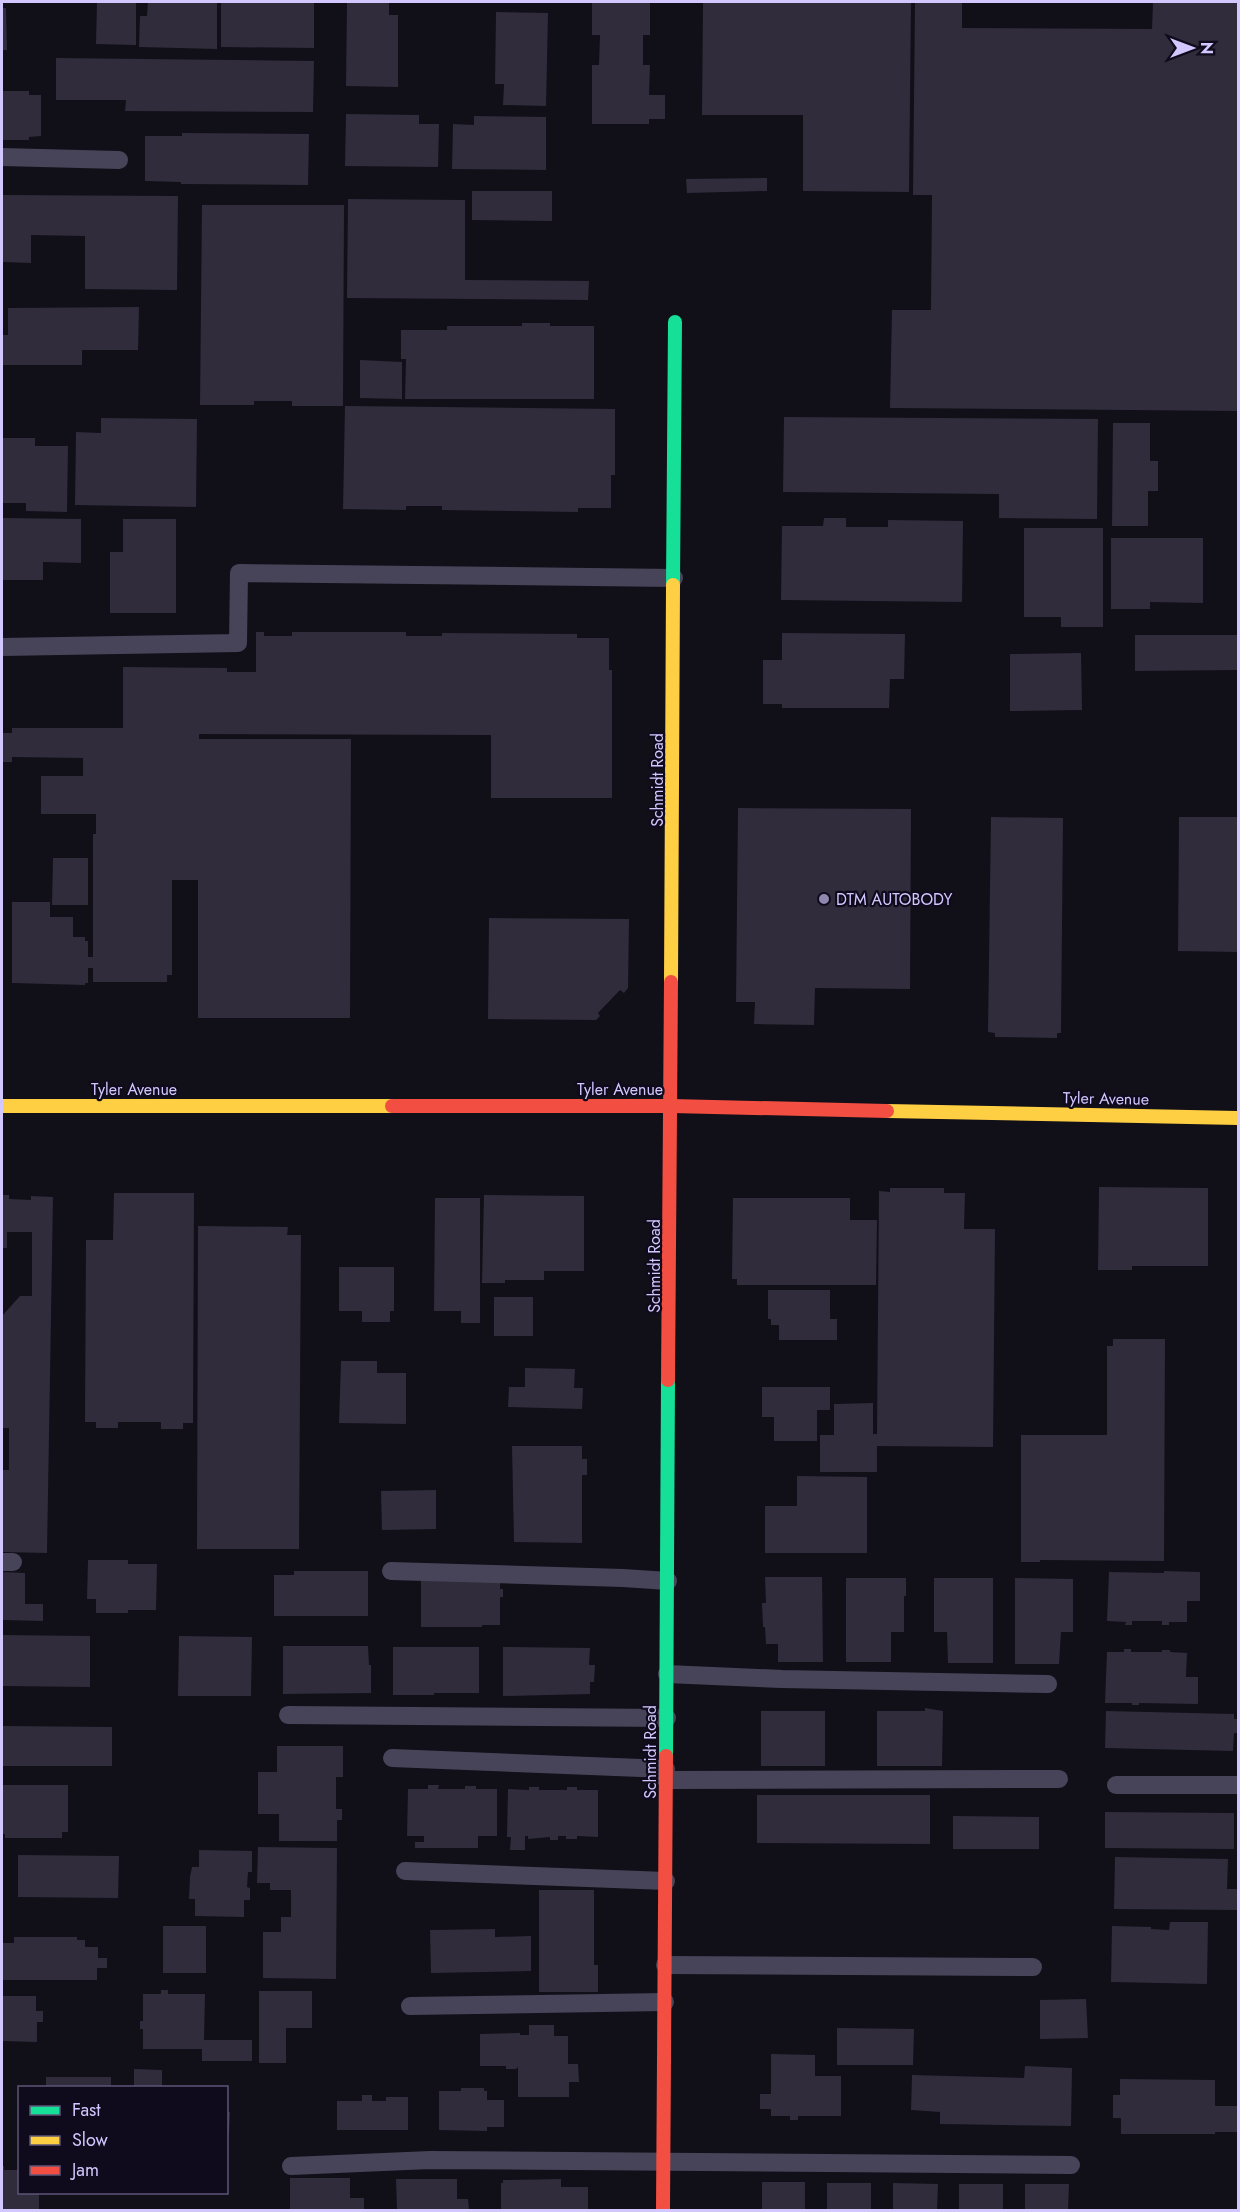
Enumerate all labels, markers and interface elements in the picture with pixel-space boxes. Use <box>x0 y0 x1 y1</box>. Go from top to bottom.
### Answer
north arrow <box>1162 18 1222 78</box>
text: N <box>1195 42 1218 54</box>
street label: Schmidt Road <box>646 733 669 827</box>
place label: DTM AUTOBODY <box>836 888 952 911</box>
marker: DTM AUTOBODY <box>817 892 831 906</box>
street label: Tyler Avenue <box>91 1078 177 1101</box>
street label: Tyler Avenue <box>577 1078 663 1101</box>
street label: Tyler Avenue <box>1063 1086 1149 1111</box>
street label: Schmidt Road <box>643 1219 666 1313</box>
street label: Schmidt Road <box>639 1705 662 1799</box>
legend <box>18 2086 228 2194</box>
text: Fast <box>72 2097 101 2123</box>
text: Slow <box>72 2127 109 2153</box>
text: Jam <box>70 2157 99 2183</box>

